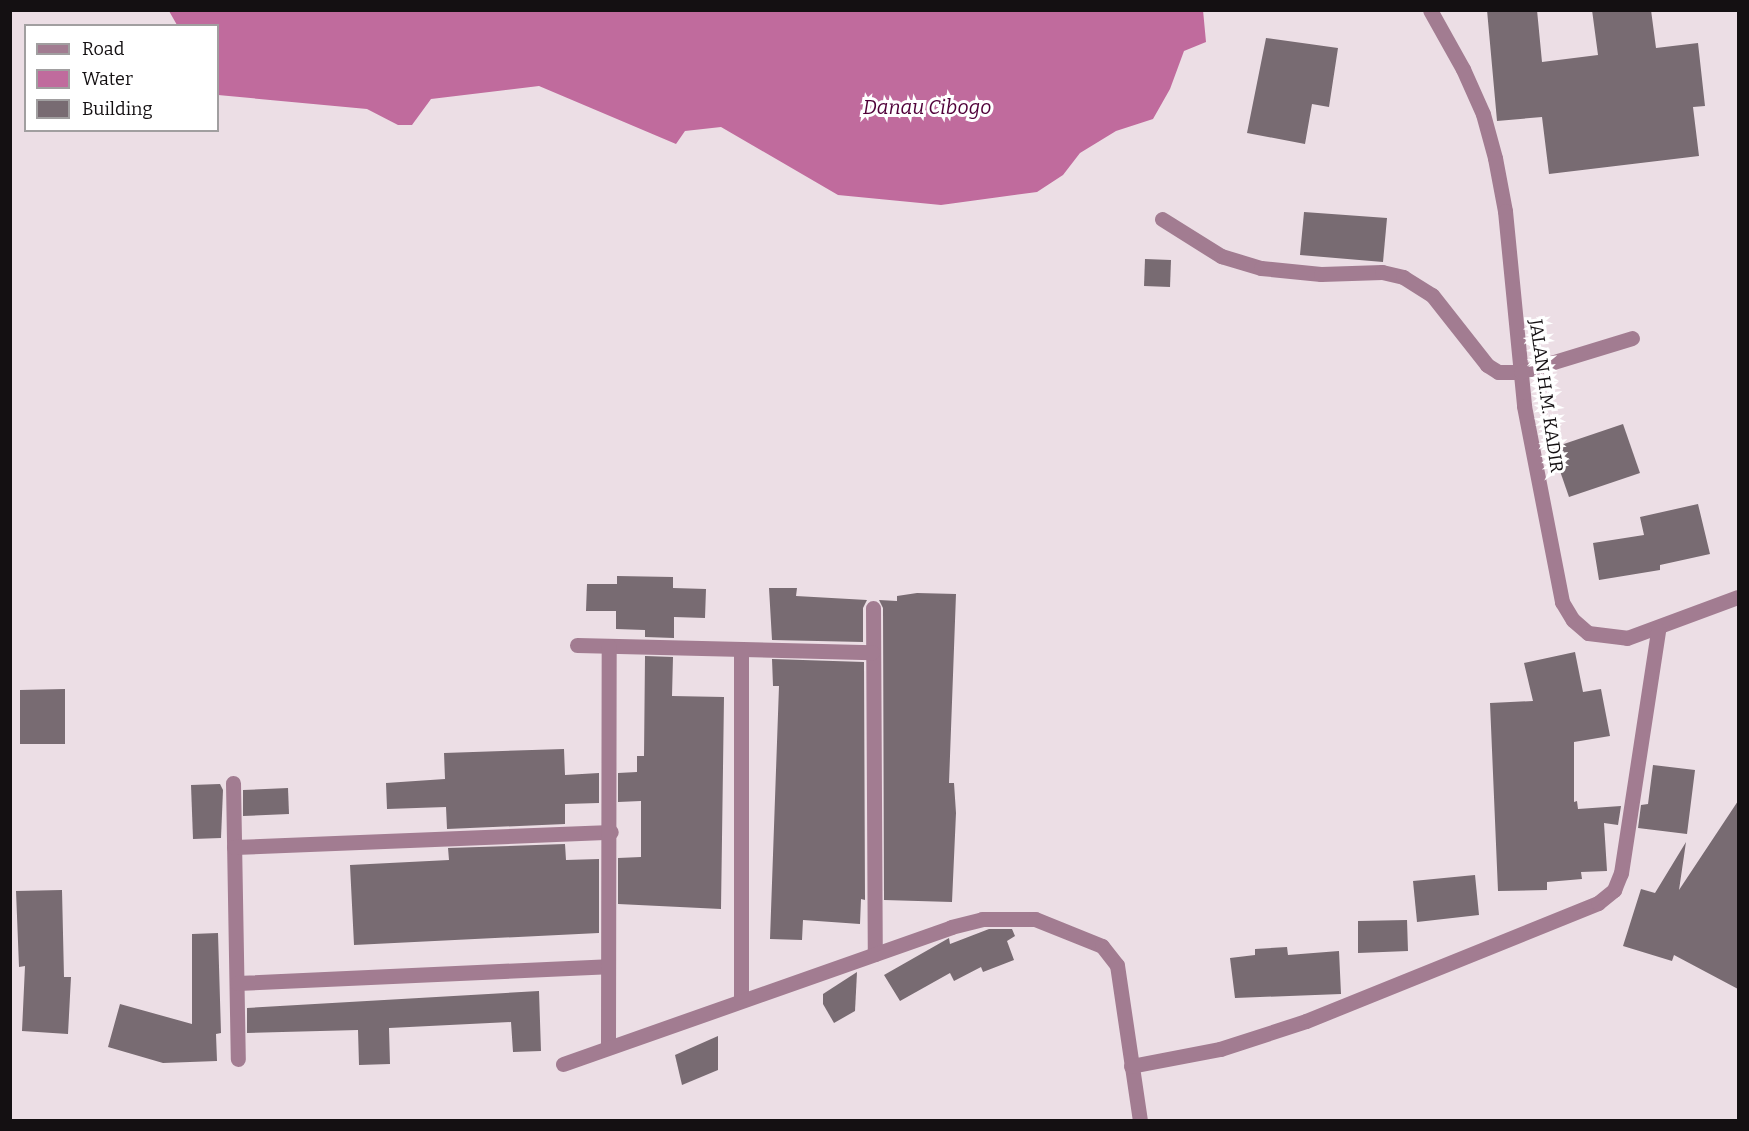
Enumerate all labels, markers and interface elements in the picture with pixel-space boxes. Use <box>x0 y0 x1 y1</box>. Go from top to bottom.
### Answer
legend <box>24 24 219 132</box>
text: Road <box>82 38 124 60</box>
text: Water <box>82 68 133 90</box>
water label: Danau Cibogo <box>863 95 991 119</box>
text: Building <box>82 98 153 120</box>
street label: JALAN H.M. KADIR <box>1525 318 1567 474</box>

